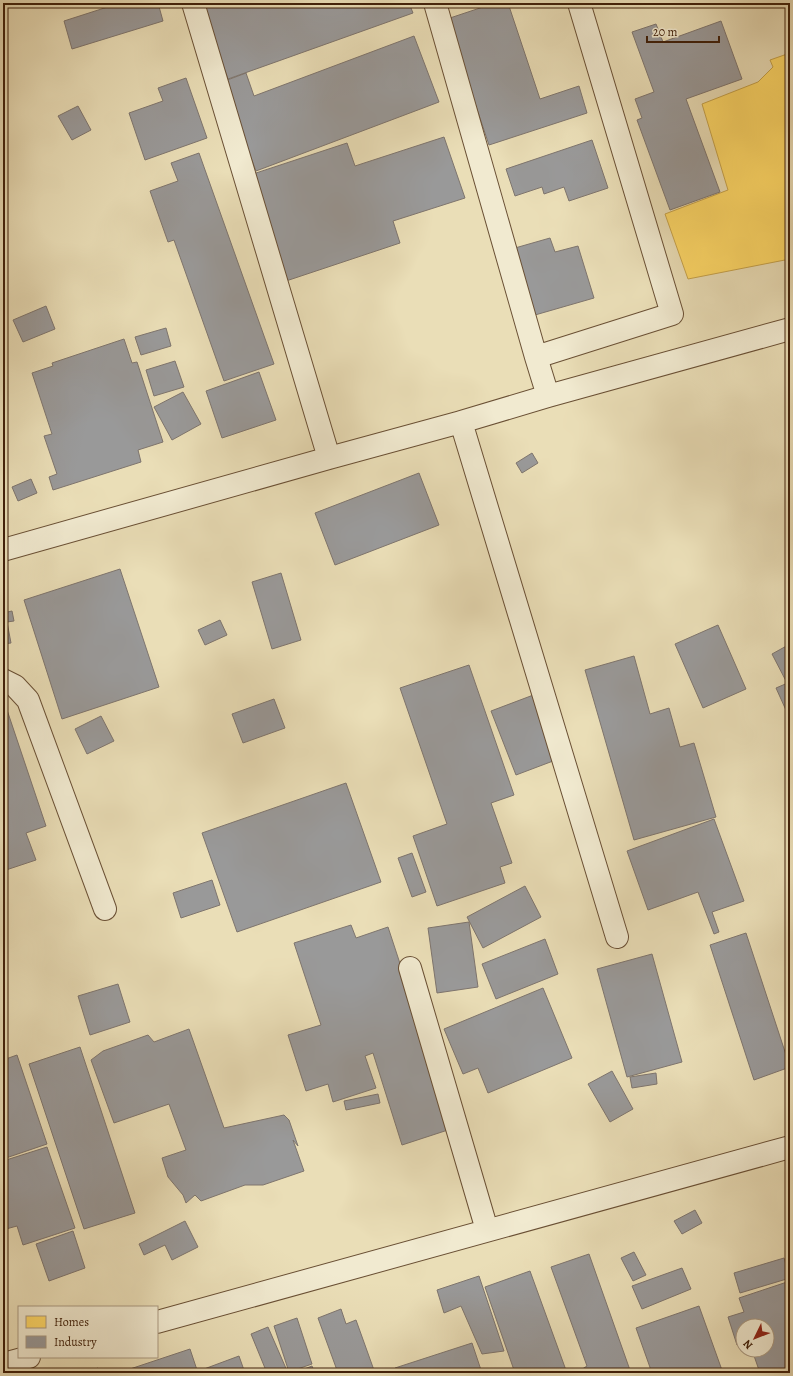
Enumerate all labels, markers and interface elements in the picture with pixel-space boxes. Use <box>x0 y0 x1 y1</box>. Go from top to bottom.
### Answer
scale bar <box>647 18 719 44</box>
text: 20 m <box>653 24 677 40</box>
legend <box>18 1306 158 1358</box>
text: Homes <box>54 1314 89 1330</box>
north arrow <box>735 1318 775 1358</box>
text: Industry <box>54 1334 97 1350</box>
text: N <box>740 1336 756 1353</box>

